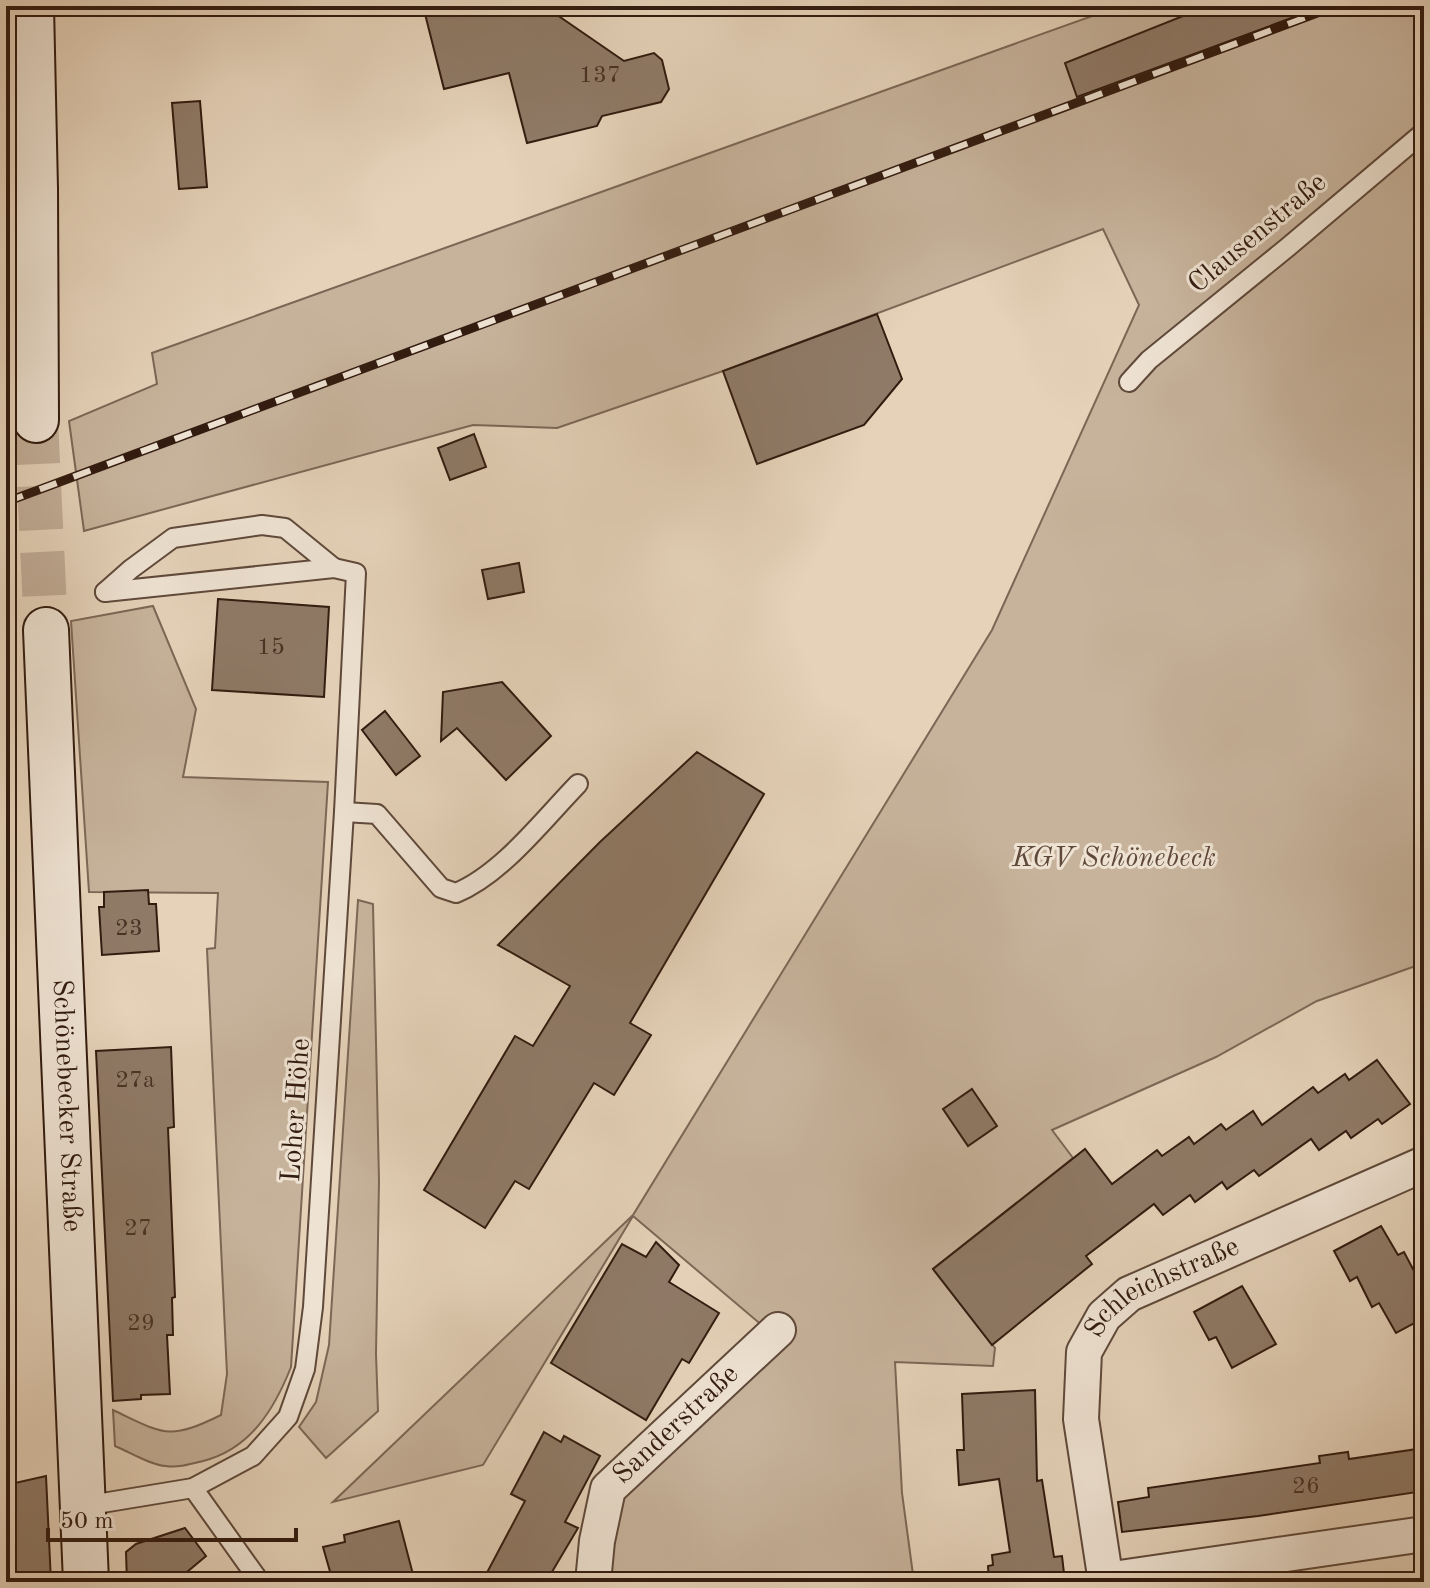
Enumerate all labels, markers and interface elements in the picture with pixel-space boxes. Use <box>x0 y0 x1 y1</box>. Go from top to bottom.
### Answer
house number: 137 <box>579 64 621 88</box>
street label: Clausenstraße <box>1184 169 1332 299</box>
house number: 15 <box>257 636 285 660</box>
park label: KGV Schönebeck <box>1011 845 1216 873</box>
house number: 23 <box>115 917 143 941</box>
street label: Schönebecker Straße <box>47 979 85 1233</box>
street label: Loher Höhe <box>278 1037 316 1183</box>
house number: 27a <box>115 1069 155 1093</box>
house number: 27 <box>124 1217 152 1241</box>
street label: Schleichstraße <box>1081 1233 1244 1343</box>
house number: 29 <box>127 1312 155 1336</box>
street label: Sanderstraße <box>608 1360 744 1490</box>
house number: 26 <box>1292 1475 1320 1499</box>
scale bar <box>48 1492 296 1542</box>
text: 50 m <box>60 1510 114 1534</box>

